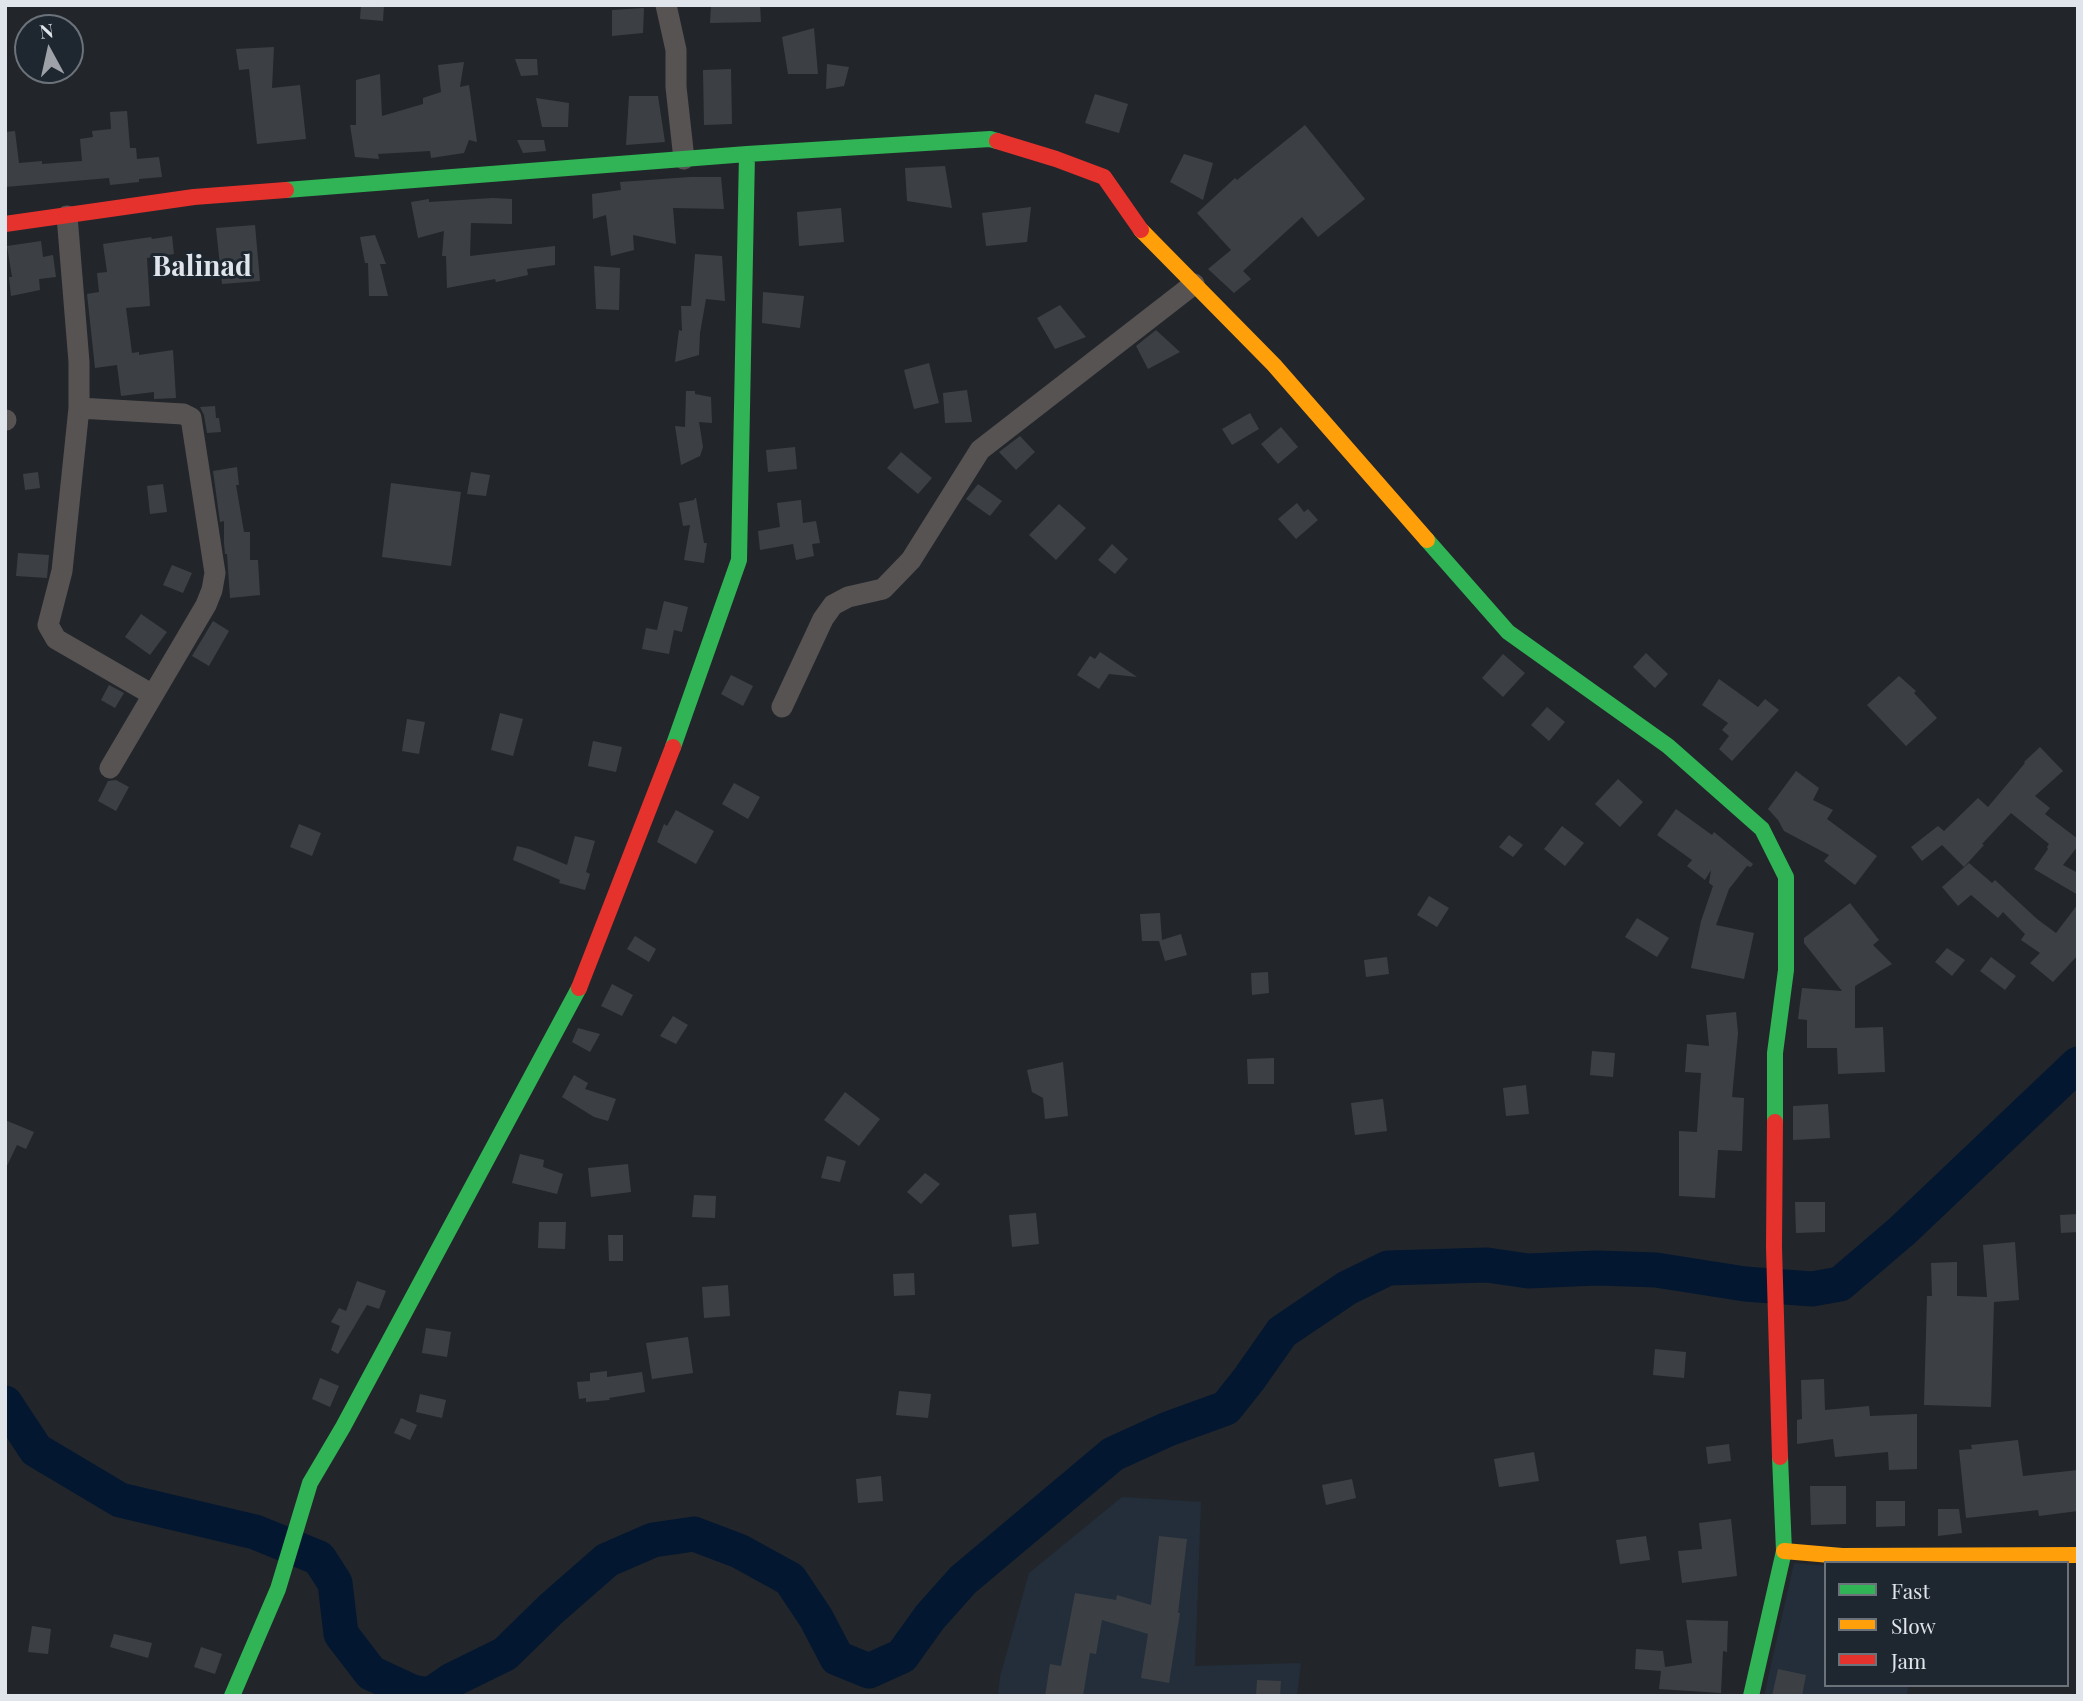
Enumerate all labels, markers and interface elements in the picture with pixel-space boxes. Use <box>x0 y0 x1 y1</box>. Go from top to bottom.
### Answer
north arrow <box>14 14 84 84</box>
text: N <box>38 16 55 44</box>
district label: Balinad <box>152 250 252 284</box>
legend <box>1824 1561 2069 1687</box>
text: Fast <box>1891 1576 1930 1604</box>
text: Slow <box>1891 1611 1936 1639</box>
text: Jam <box>1891 1646 1927 1674</box>

